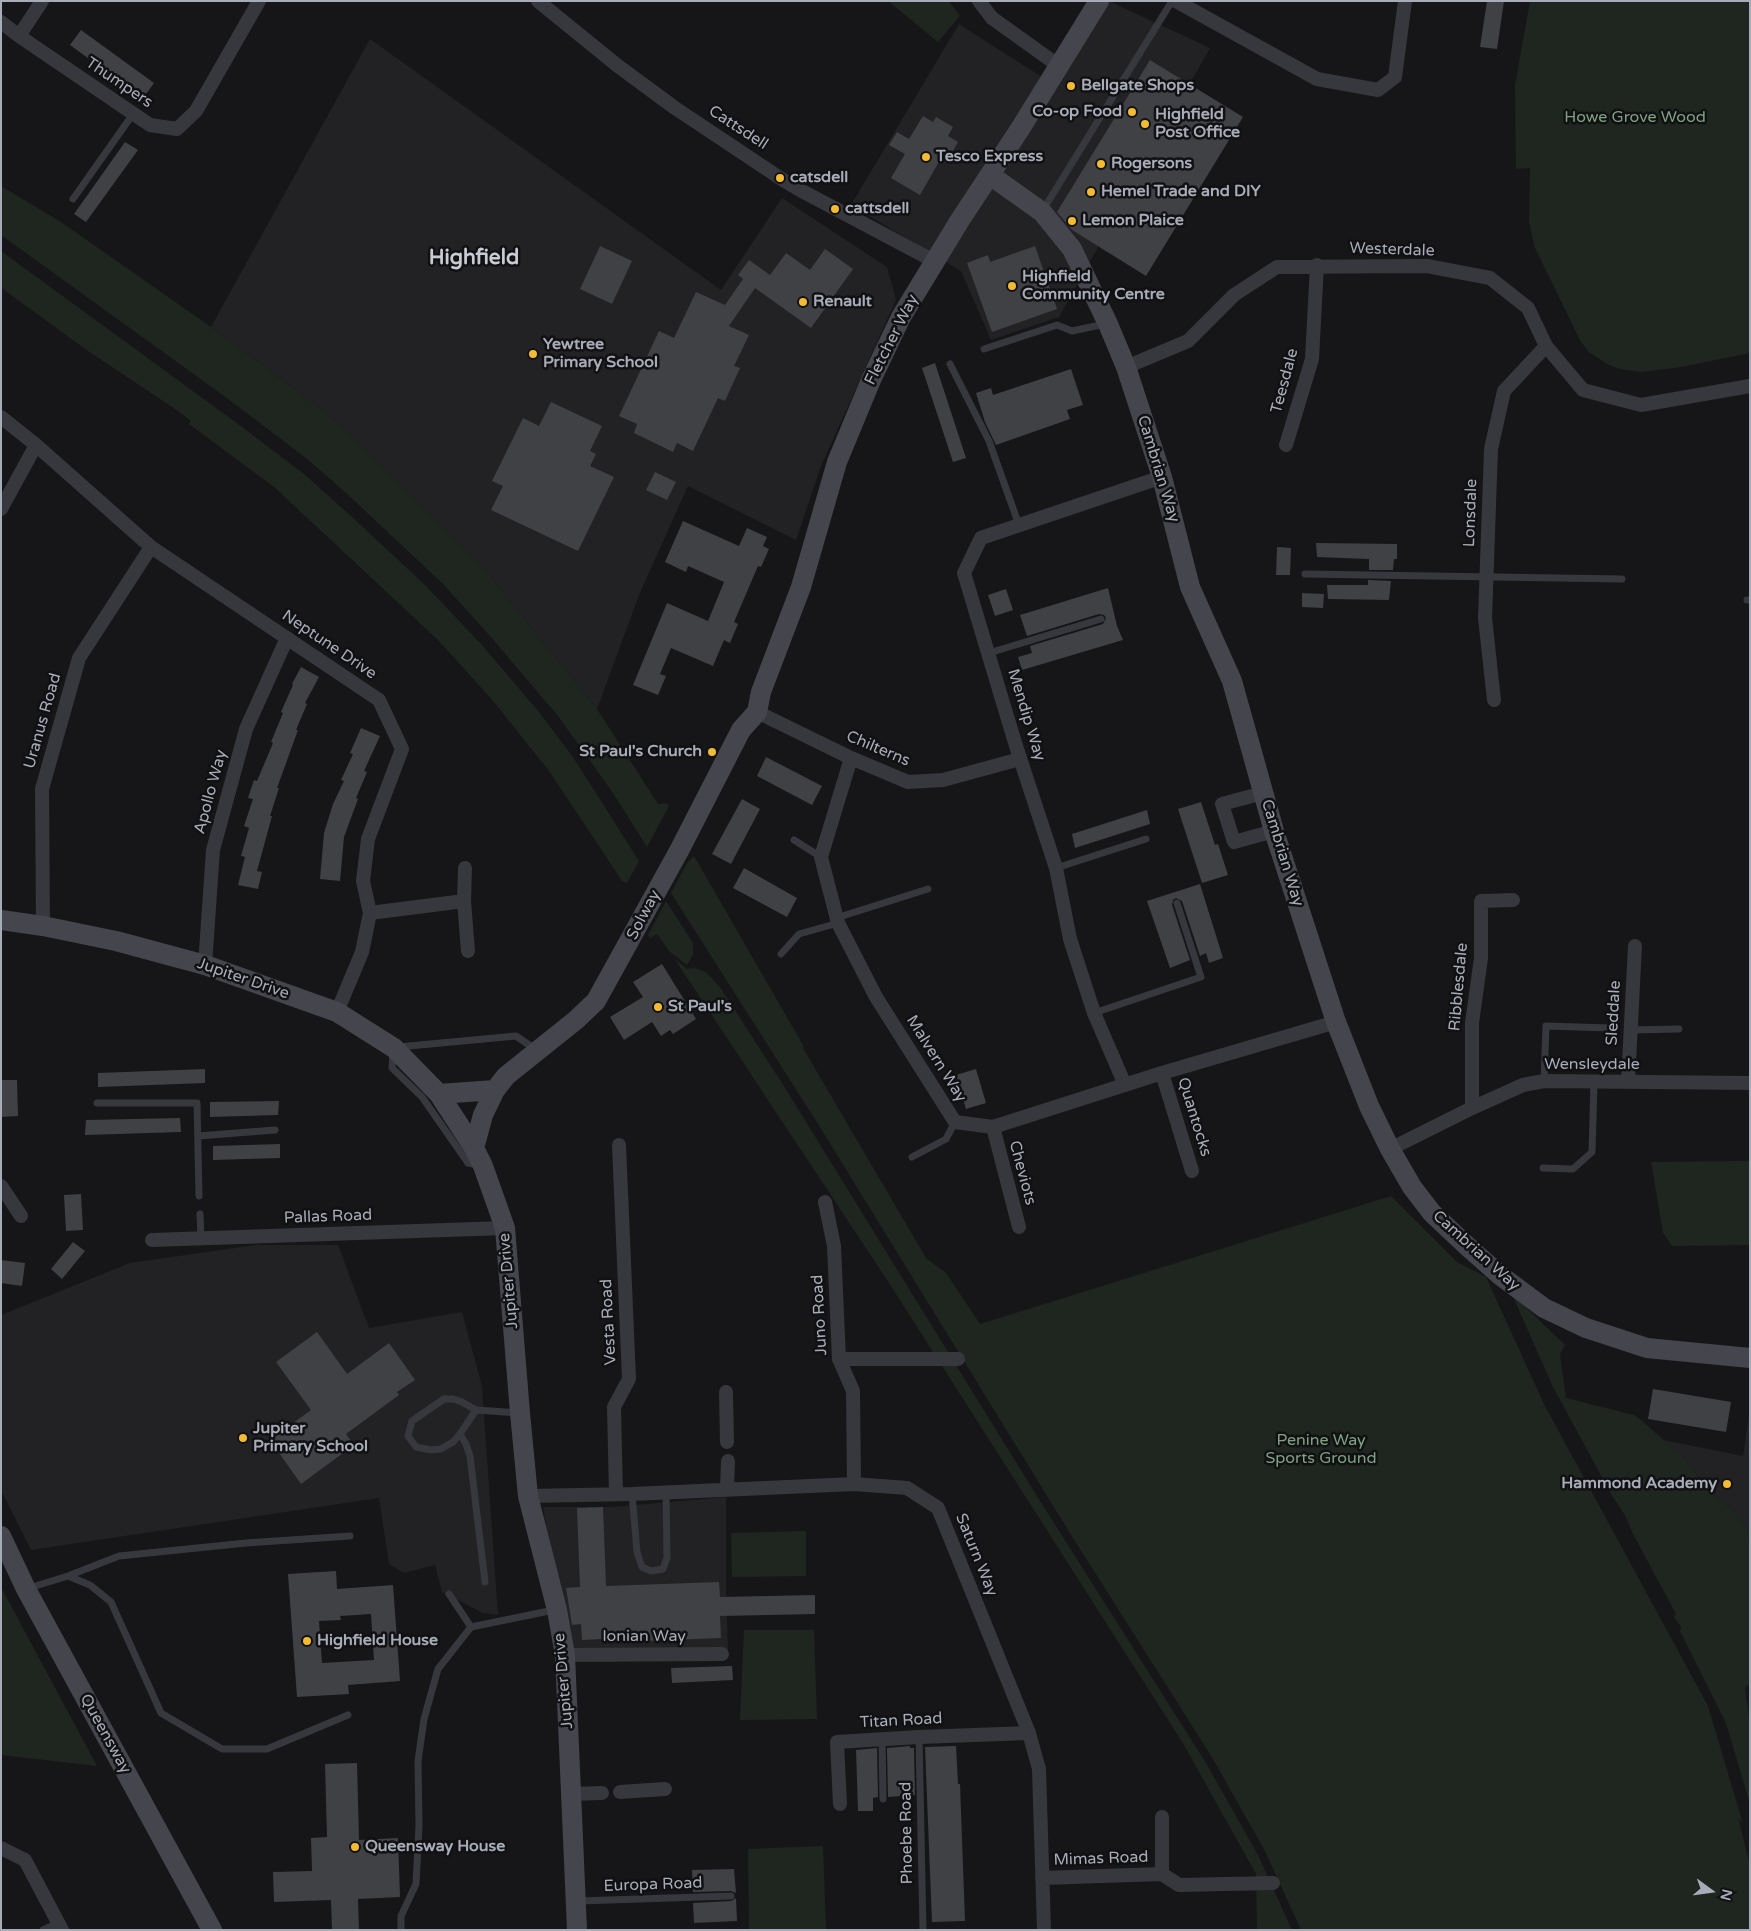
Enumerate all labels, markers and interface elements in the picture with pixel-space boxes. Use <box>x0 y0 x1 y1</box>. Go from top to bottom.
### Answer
street label: Thumpers <box>82 54 156 112</box>
place label: Bellgate Shops <box>1081 76 1194 96</box>
marker: Bellgate Shops <box>1065 80 1077 92</box>
street label: Cattsdell <box>705 102 771 154</box>
place label: Co-op Food <box>1032 102 1122 122</box>
place label: Highfield Post Office <box>1155 105 1240 143</box>
marker: Co-op Food <box>1126 106 1138 118</box>
park label: Howe Grove Wood <box>1564 108 1706 128</box>
marker: Highfield Post Office <box>1139 118 1151 130</box>
place label: Tesco Express <box>936 147 1043 167</box>
marker: Tesco Express <box>920 151 932 163</box>
place label: Rogersons <box>1111 154 1192 174</box>
marker: Rogersons <box>1095 158 1107 170</box>
place label: catsdell <box>790 168 848 188</box>
marker: catsdell <box>774 172 786 184</box>
place label: Hemel Trade and DIY <box>1101 182 1261 202</box>
marker: Hemel Trade and DIY <box>1085 186 1097 198</box>
place label: cattsdell <box>845 199 909 219</box>
marker: cattsdell <box>829 203 841 215</box>
place label: Lemon Plaice <box>1082 211 1184 231</box>
marker: Lemon Plaice <box>1066 215 1078 227</box>
street label: Westerdale <box>1349 239 1435 261</box>
district label: Highfield <box>429 245 519 271</box>
place label: Highfield Community Centre <box>1022 267 1165 305</box>
marker: Highfield Community Centre <box>1006 280 1018 292</box>
street label: Fletcher Way <box>861 291 923 389</box>
place label: Renault <box>813 292 872 312</box>
marker: Renault <box>797 296 809 308</box>
place label: Yewtree Primary School <box>543 335 658 373</box>
street label: Teesdale <box>1267 346 1303 416</box>
marker: Yewtree Primary School <box>527 348 539 360</box>
street label: Cambrian Way <box>1133 413 1183 525</box>
street label: Lonsdale <box>1460 478 1482 548</box>
street label: Neptune Drive <box>278 606 380 684</box>
street label: Mendip Way <box>1003 667 1049 763</box>
street label: Uranus Road <box>20 671 66 771</box>
street label: Chilterns <box>843 727 913 771</box>
place label: St Paul's Church <box>579 742 702 762</box>
marker: St Paul's Church <box>706 746 718 758</box>
street label: Apollo Way <box>191 748 231 836</box>
street label: Cambrian Way <box>1257 797 1307 909</box>
street label: Solway <box>623 887 665 943</box>
street label: Ribblesdale <box>1446 942 1472 1032</box>
street label: Jupiter Drive <box>194 954 292 1004</box>
street label: Sleddale <box>1603 980 1625 1046</box>
place label: St Paul's <box>668 997 732 1017</box>
marker: St Paul's <box>652 1001 664 1013</box>
street label: Malvern Way <box>902 1012 970 1106</box>
street label: Wensleydale <box>1544 1055 1640 1075</box>
street label: Quantocks <box>1173 1075 1215 1159</box>
street label: Cheviots <box>1004 1139 1040 1207</box>
street label: Pallas Road <box>284 1206 372 1228</box>
street label: Cambrian Way <box>1428 1207 1524 1295</box>
street label: Jupiter Drive <box>495 1232 523 1330</box>
street label: Juno Road <box>808 1274 832 1356</box>
street label: Vesta Road <box>597 1278 621 1366</box>
place label: Jupiter Primary School <box>253 1419 368 1457</box>
park label: Penine Way Sports Ground <box>1266 1431 1376 1469</box>
marker: Jupiter Primary School <box>237 1432 249 1444</box>
place label: Hammond Academy <box>1561 1474 1717 1494</box>
marker: Hammond Academy <box>1721 1478 1733 1490</box>
street label: Saturn Way <box>951 1511 1001 1599</box>
street label: Ionian Way <box>602 1627 686 1647</box>
place label: Highfield House <box>317 1631 438 1651</box>
street label: Jupiter Drive <box>550 1632 578 1730</box>
marker: Highfield House <box>301 1635 313 1647</box>
street label: Queensway <box>75 1691 135 1777</box>
street label: Titan Road <box>859 1709 943 1733</box>
street label: Phoebe Road <box>897 1781 917 1885</box>
place label: Queensway House <box>365 1837 505 1857</box>
marker: Queensway House <box>349 1841 361 1853</box>
street label: Mimas Road <box>1053 1848 1149 1870</box>
north arrow <box>1686 1866 1736 1916</box>
street label: Europa Road <box>603 1874 703 1896</box>
text: N <box>1716 1887 1736 1902</box>

